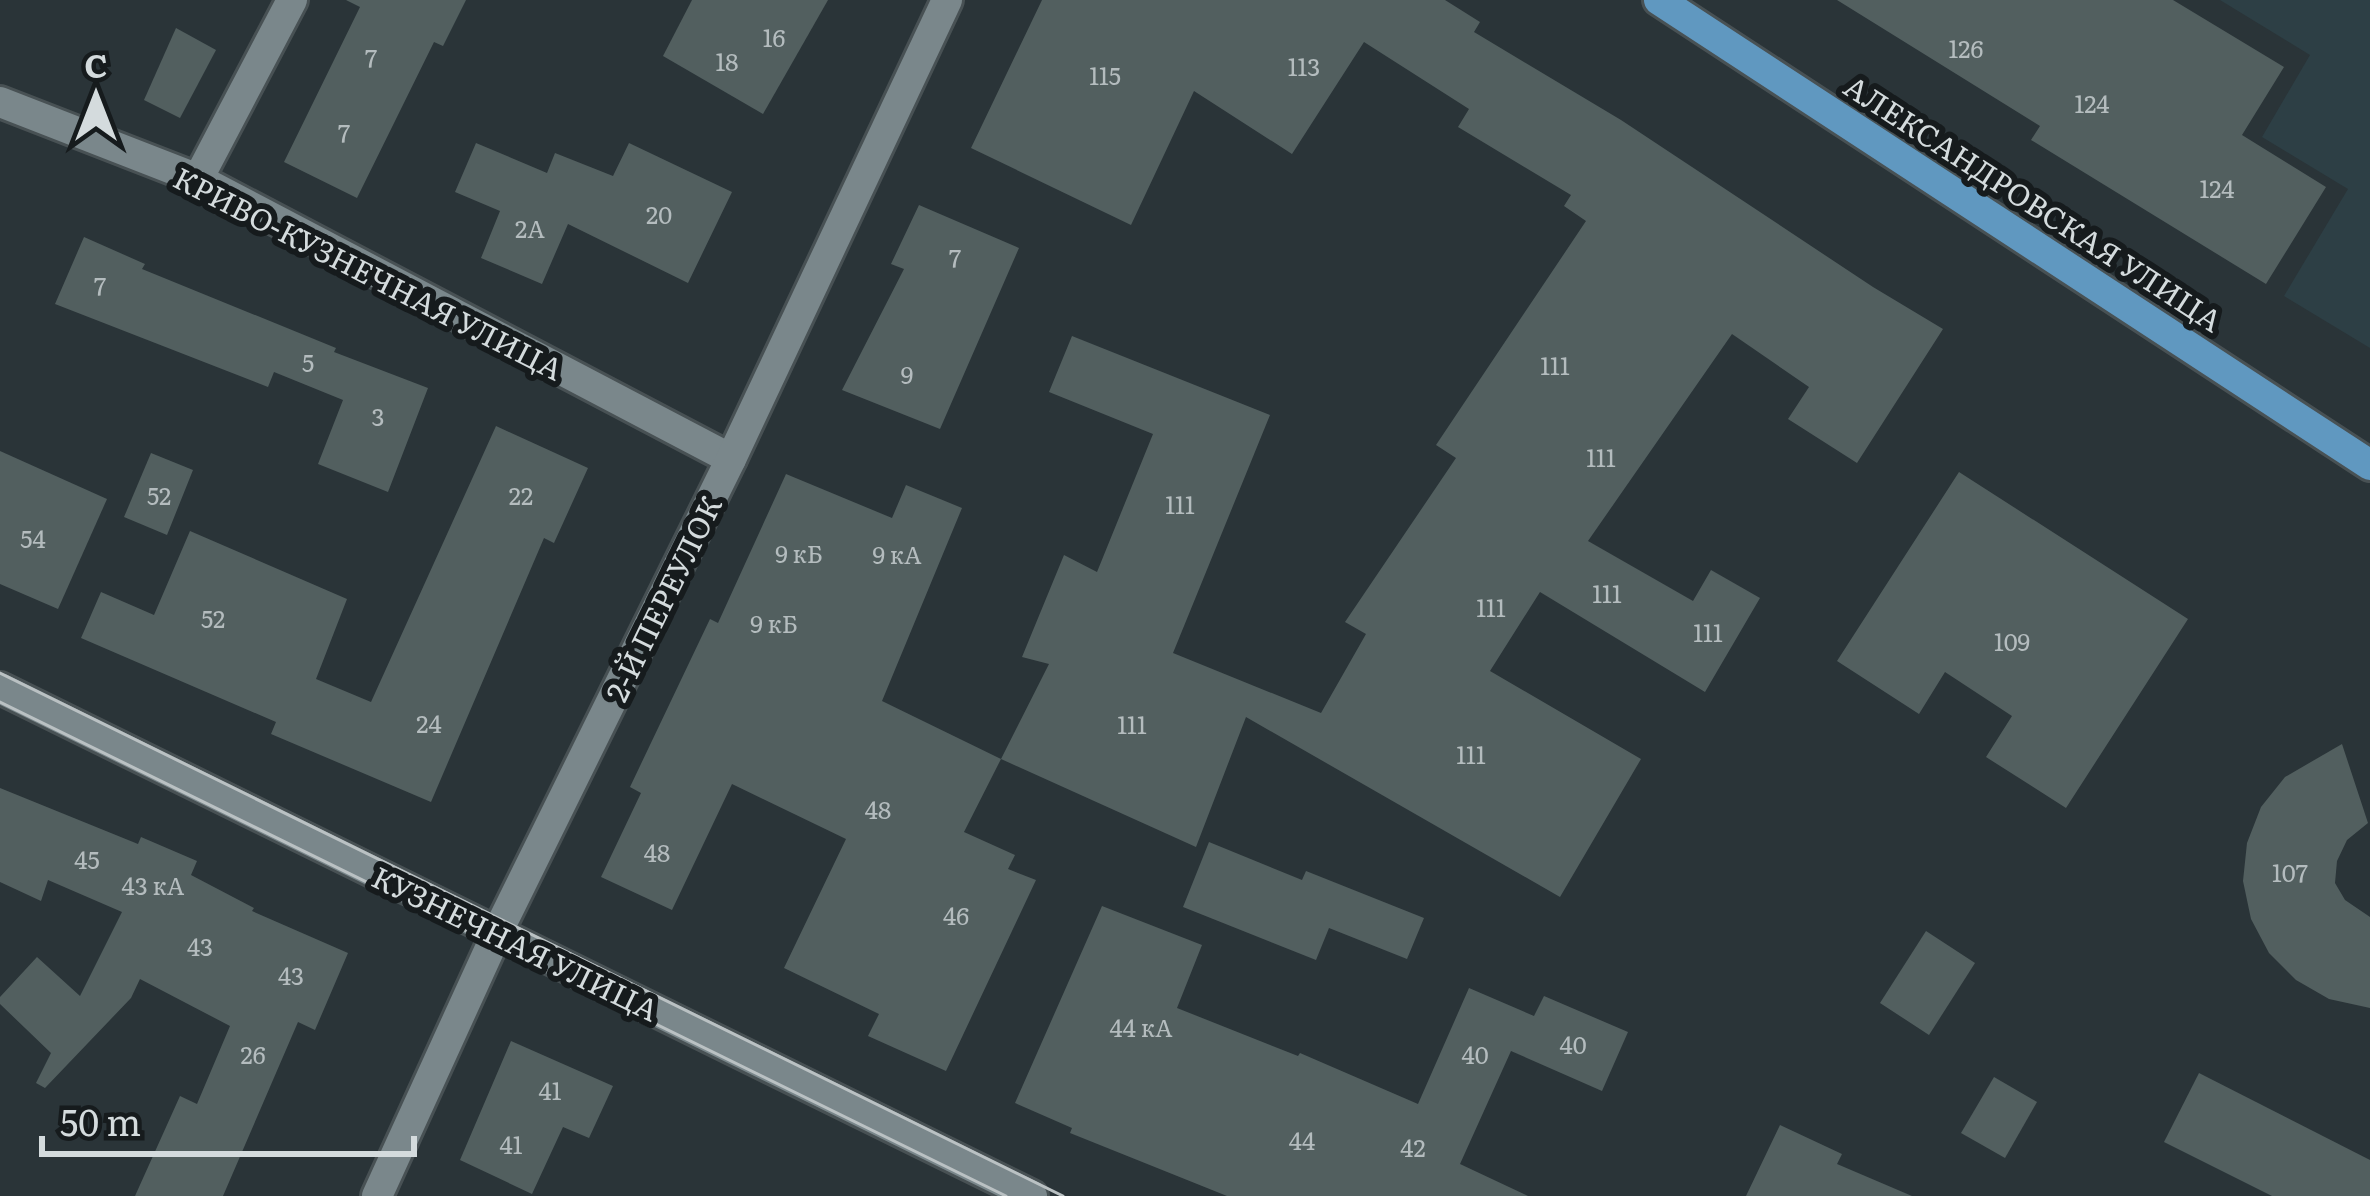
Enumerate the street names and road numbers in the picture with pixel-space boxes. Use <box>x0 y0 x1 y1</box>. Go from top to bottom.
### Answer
street label: АЛЕКСАНДРОВСКАЯ УЛИЦА <box>1836 63 2232 341</box>
street label: КРИВО-КУЗНЕЧНАЯ УЛИЦА <box>167 154 571 390</box>
street label: 2-Й ПЕРЕУЛОК <box>593 488 731 708</box>
street label: КУЗНЕЧНАЯ УЛИЦА <box>365 853 667 1031</box>

